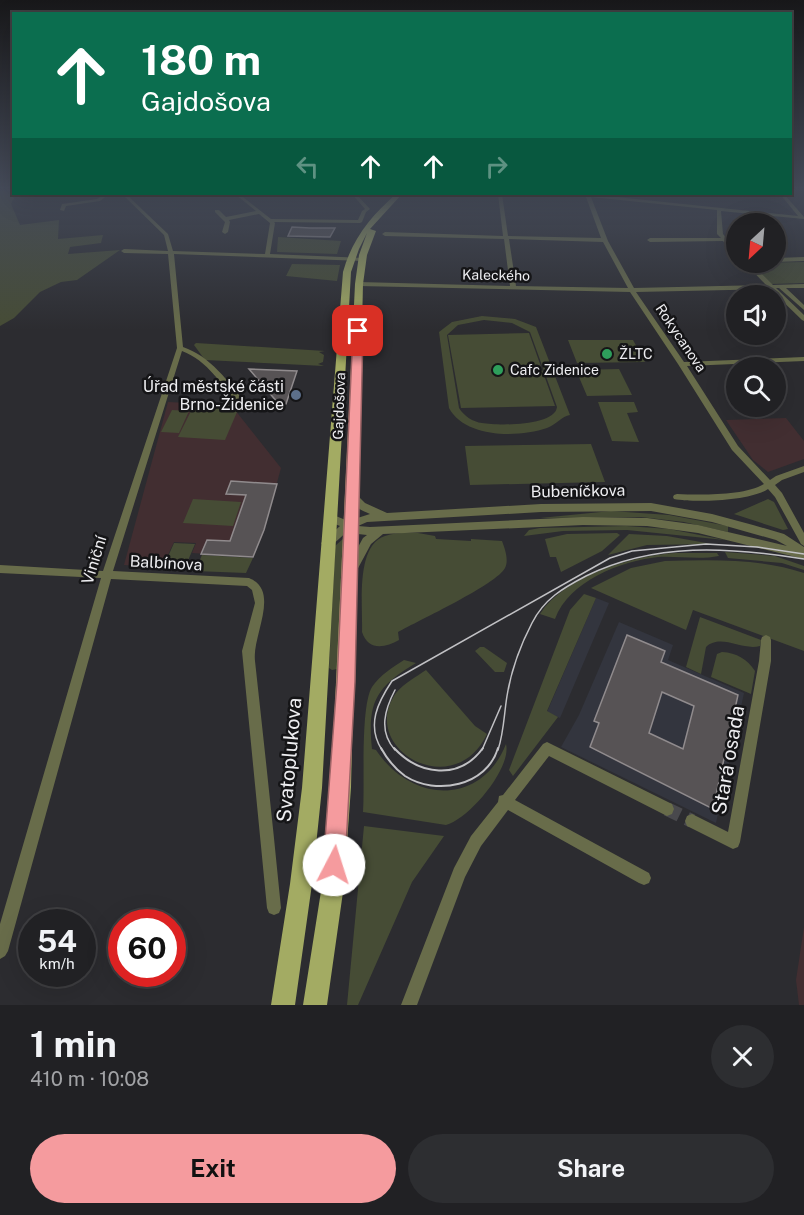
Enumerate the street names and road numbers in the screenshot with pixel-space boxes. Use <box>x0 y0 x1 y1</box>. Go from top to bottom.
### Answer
street label: Kaleckého <box>462 266 530 284</box>
street label: Rokycanova <box>652 301 710 375</box>
street label: Gajdošova <box>330 372 348 440</box>
street label: Bubeníčkova <box>530 481 626 501</box>
street label: Viniční <box>78 532 111 587</box>
street label: Balbínova <box>129 552 203 574</box>
street label: Svatoplukova <box>272 697 306 823</box>
street label: Stará osada <box>707 704 749 816</box>

